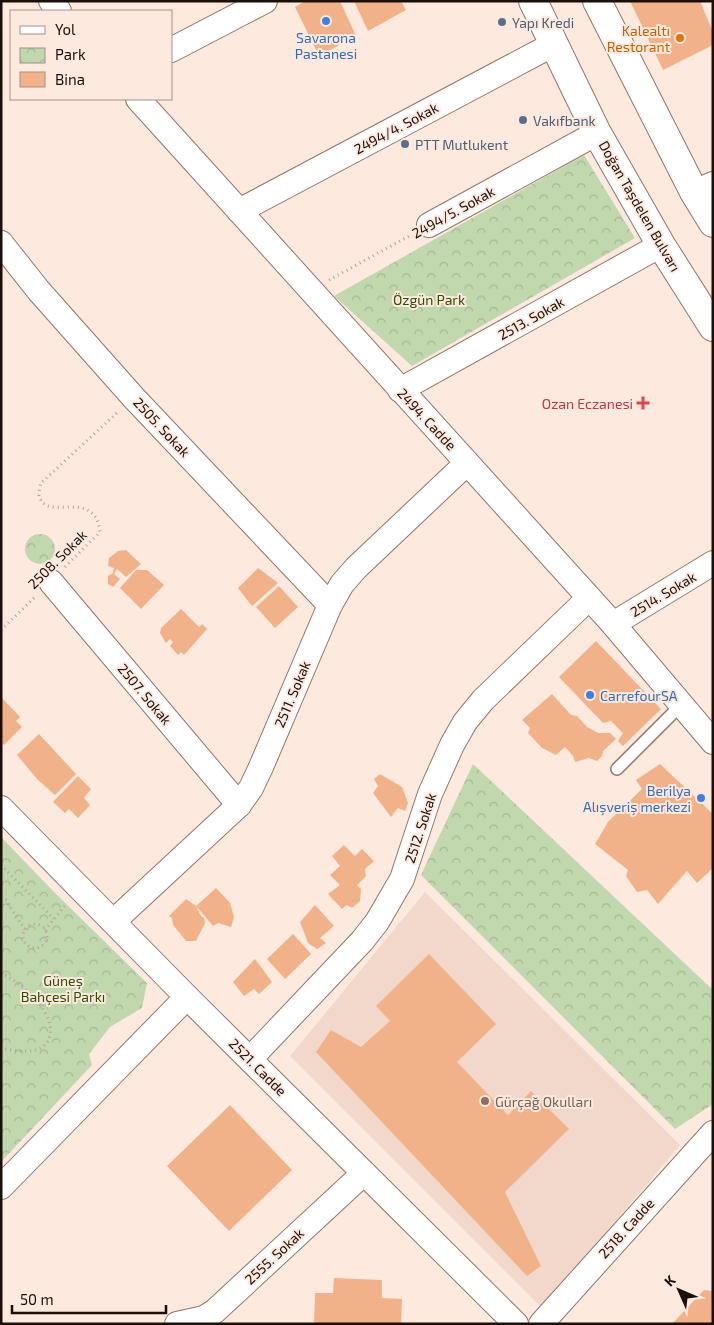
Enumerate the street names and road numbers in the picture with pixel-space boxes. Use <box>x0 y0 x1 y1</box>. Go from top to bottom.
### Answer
street label: 2494/4. Sokak <box>351 99 441 157</box>
street label: Doğan Taşdelen Bulvarı <box>595 138 684 275</box>
street label: 2494/5. Sokak <box>409 182 497 242</box>
street label: 2513. Sokak <box>495 293 567 343</box>
street label: 2494. Cadde <box>394 384 460 454</box>
street label: 2505. Sokak <box>130 394 194 460</box>
street label: 2508. Sokak <box>24 526 90 592</box>
street label: 2514. Sokak <box>627 568 699 620</box>
street label: 2511. Sokak <box>270 658 314 730</box>
street label: 2507. Sokak <box>115 660 175 728</box>
street label: 2512. Sokak <box>401 791 439 865</box>
street label: 2521. Cadde <box>226 1035 290 1099</box>
street label: 2518. Cadde <box>595 1194 657 1262</box>
street label: 2555. Sokak <box>241 1224 307 1288</box>

